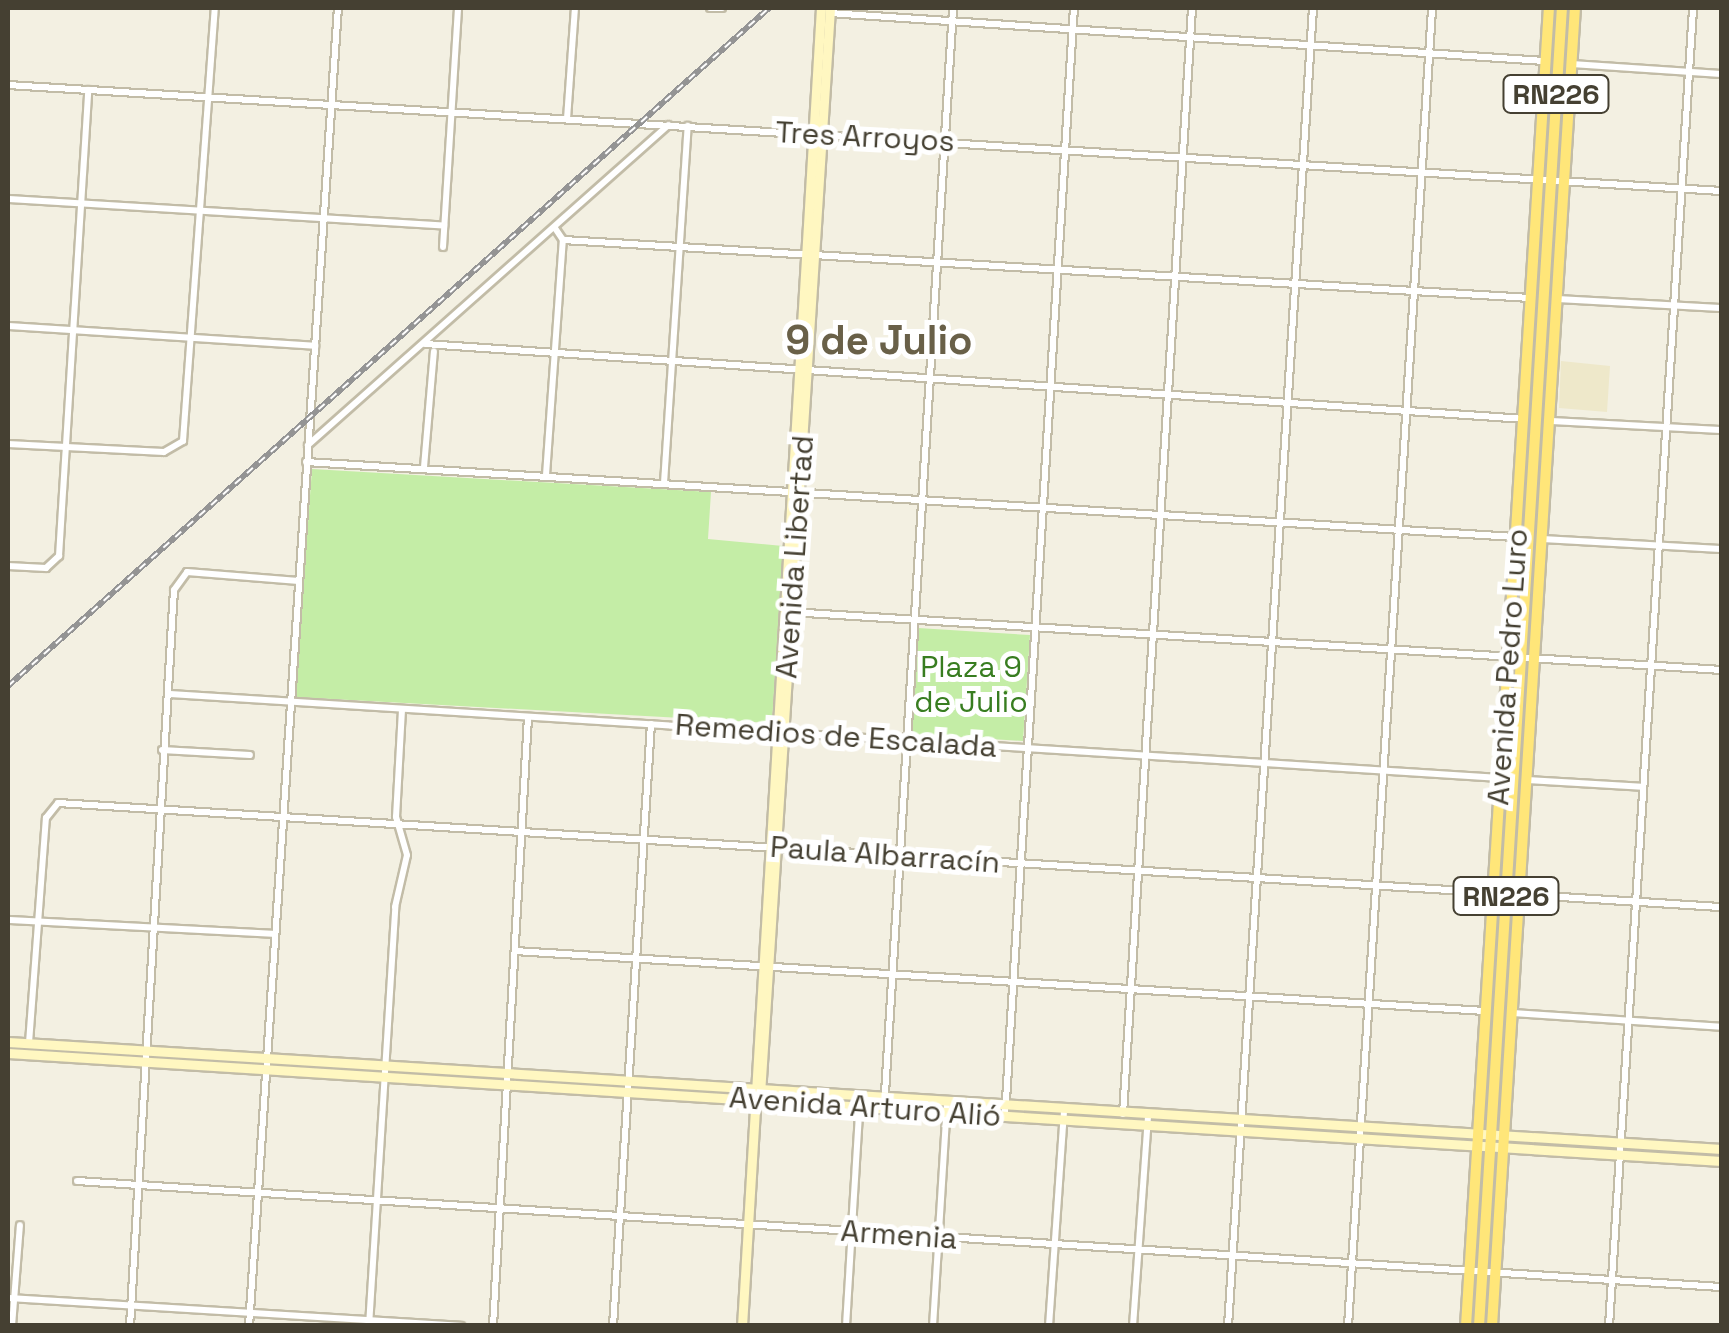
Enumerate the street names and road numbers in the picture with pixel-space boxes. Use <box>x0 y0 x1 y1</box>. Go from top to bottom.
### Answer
road number: RN226 <box>1501 71 1611 117</box>
street label: Tres Arroyos <box>774 114 956 160</box>
street label: Avenida Libertad <box>769 434 821 680</box>
street label: Avenida Pedro Luro <box>1480 527 1536 807</box>
street label: Remedios de Escalada <box>674 707 998 765</box>
street label: Paula Albarracín <box>769 829 1001 881</box>
road number: RN226 <box>1451 873 1561 919</box>
street label: Avenida Arturo Alió <box>727 1080 1003 1134</box>
street label: Armenia <box>840 1213 958 1257</box>

